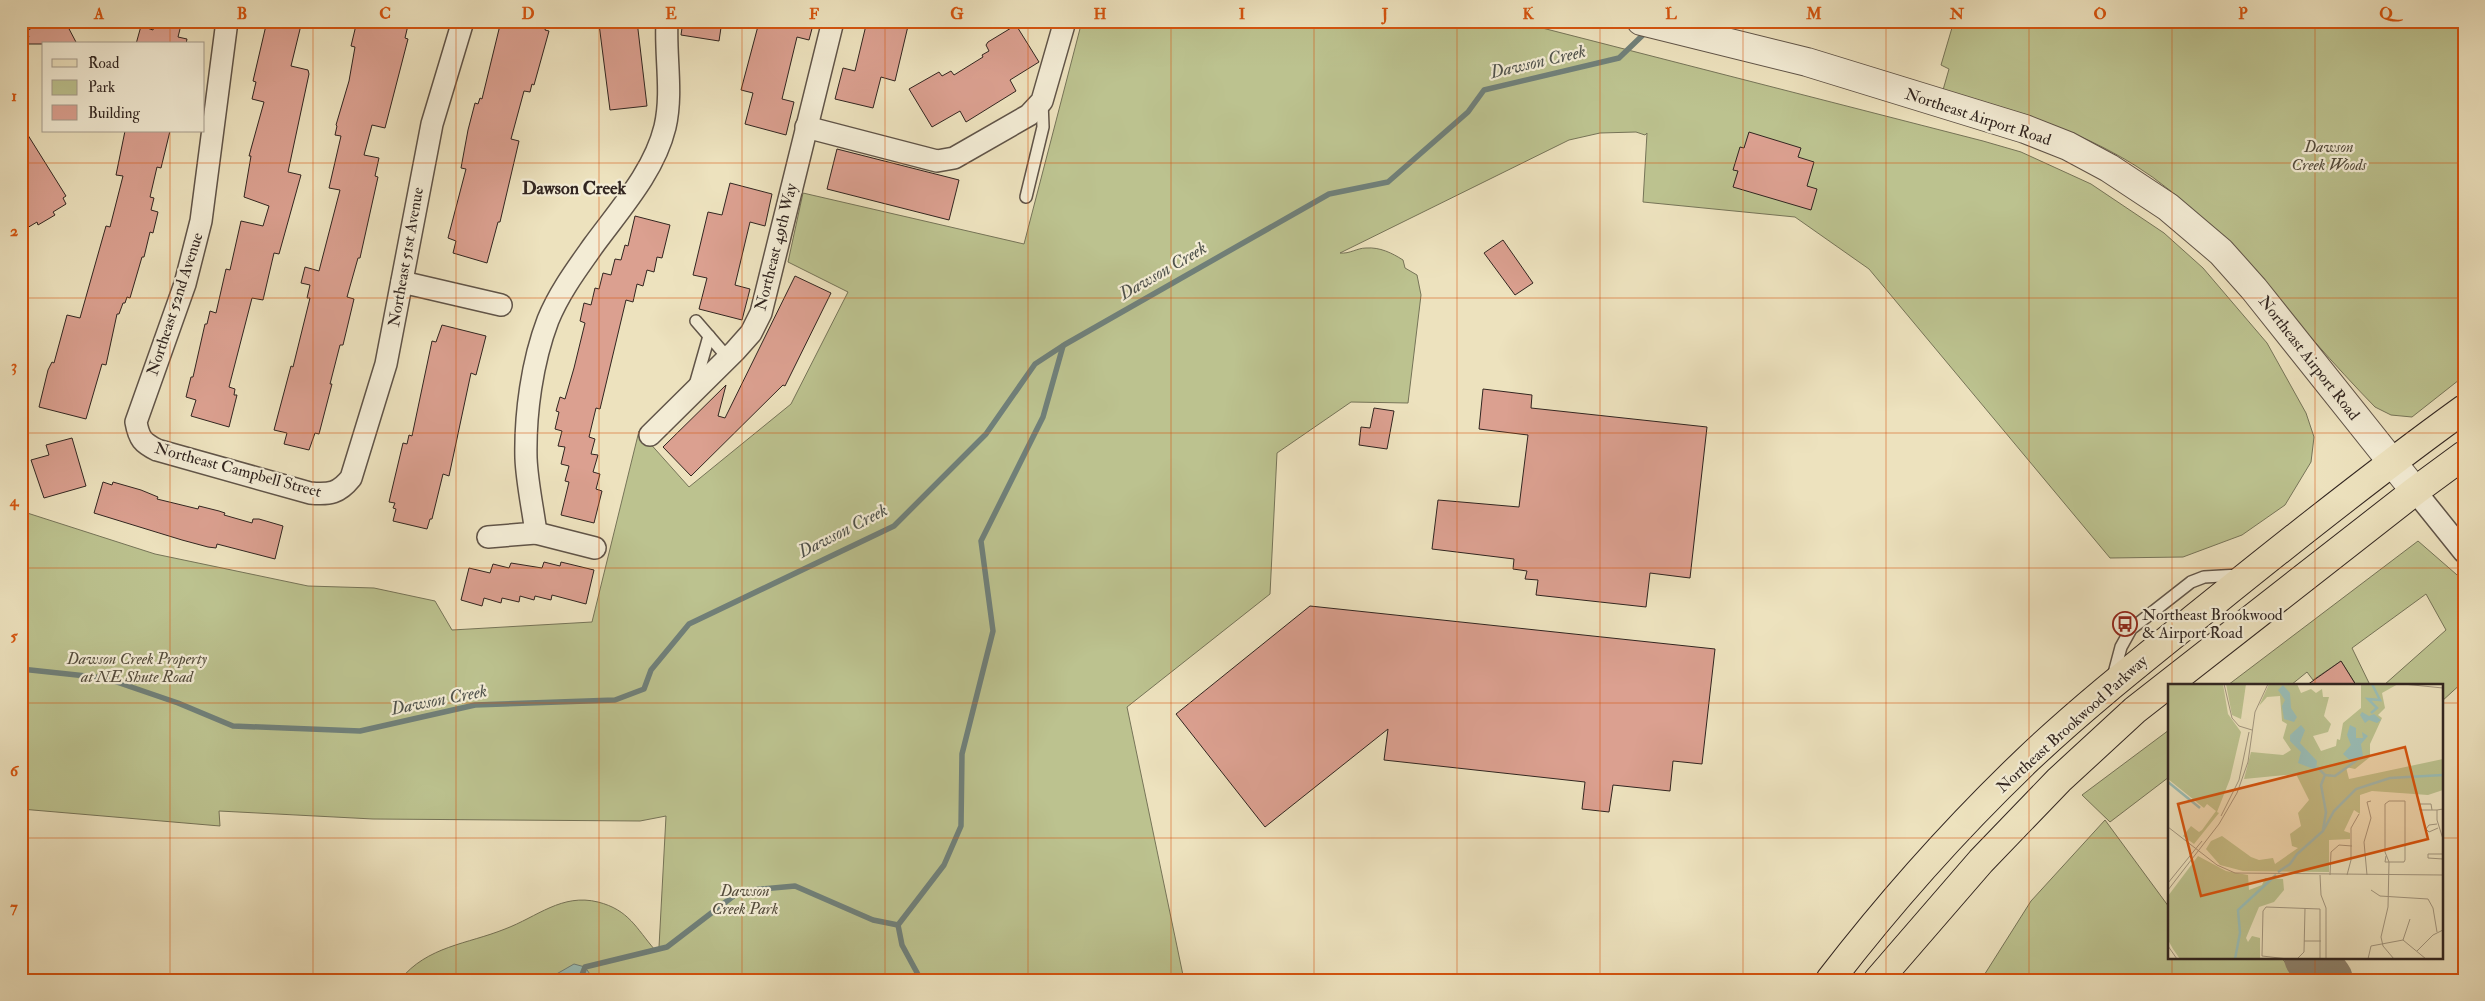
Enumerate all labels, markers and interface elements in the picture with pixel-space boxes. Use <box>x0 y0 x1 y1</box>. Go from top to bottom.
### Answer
text: A <box>93 4 105 24</box>
text: B <box>237 4 247 24</box>
text: C <box>379 4 391 24</box>
text: D <box>521 4 535 24</box>
text: E <box>665 4 677 24</box>
text: F <box>809 4 819 24</box>
text: G <box>950 4 964 24</box>
text: H <box>1093 4 1107 24</box>
text: I <box>1239 4 1246 24</box>
text: J <box>1381 4 1389 25</box>
text: K <box>1522 4 1534 24</box>
text: L <box>1665 4 1677 24</box>
text: M <box>1805 4 1822 24</box>
text: N <box>1949 4 1965 24</box>
text: O <box>2093 4 2107 24</box>
text: P <box>2238 4 2248 24</box>
text: Q <box>2379 4 2403 24</box>
water label: Dawson Creek <box>1487 40 1588 84</box>
legend <box>42 42 205 132</box>
text: Road <box>88 54 120 73</box>
text: Park <box>88 78 115 97</box>
street label: Northeast Airport Road <box>1902 84 2054 151</box>
text: 1 <box>11 86 17 106</box>
text: Building <box>88 104 140 123</box>
park label: Dawson Creek Woods <box>2291 137 2367 175</box>
district label: Dawson Creek <box>522 177 626 200</box>
street label: Northeast 49th Way <box>750 180 802 313</box>
street label: Northeast 51st Avenue <box>384 185 428 328</box>
text: 2 <box>10 221 18 241</box>
street label: Northeast 52nd Avenue <box>142 230 208 378</box>
water label: Dawson Creek <box>1114 237 1211 306</box>
street label: Northeast Airport Road <box>2253 292 2364 425</box>
text: 3 <box>11 356 17 376</box>
street label: Northeast Campbell Street <box>152 438 324 503</box>
text: 4 <box>9 491 20 511</box>
water label: Dawson Creek <box>793 499 892 564</box>
place label: Northeast Brookwood & Airport Road <box>2142 605 2283 644</box>
bus stop icon: Northeast Brookwood & Airport Road <box>2112 611 2138 637</box>
text: 5 <box>10 626 18 646</box>
park label: Dawson Creek Property at NE Shute Road <box>66 649 208 687</box>
street label: Northeast Brookwood Parkway <box>1992 650 2152 797</box>
water label: Dawson Creek <box>388 679 489 721</box>
inset map <box>2168 684 2442 958</box>
text: 6 <box>10 761 20 781</box>
park label: Dawson Creek Park <box>712 881 779 919</box>
text: 7 <box>10 897 18 917</box>

